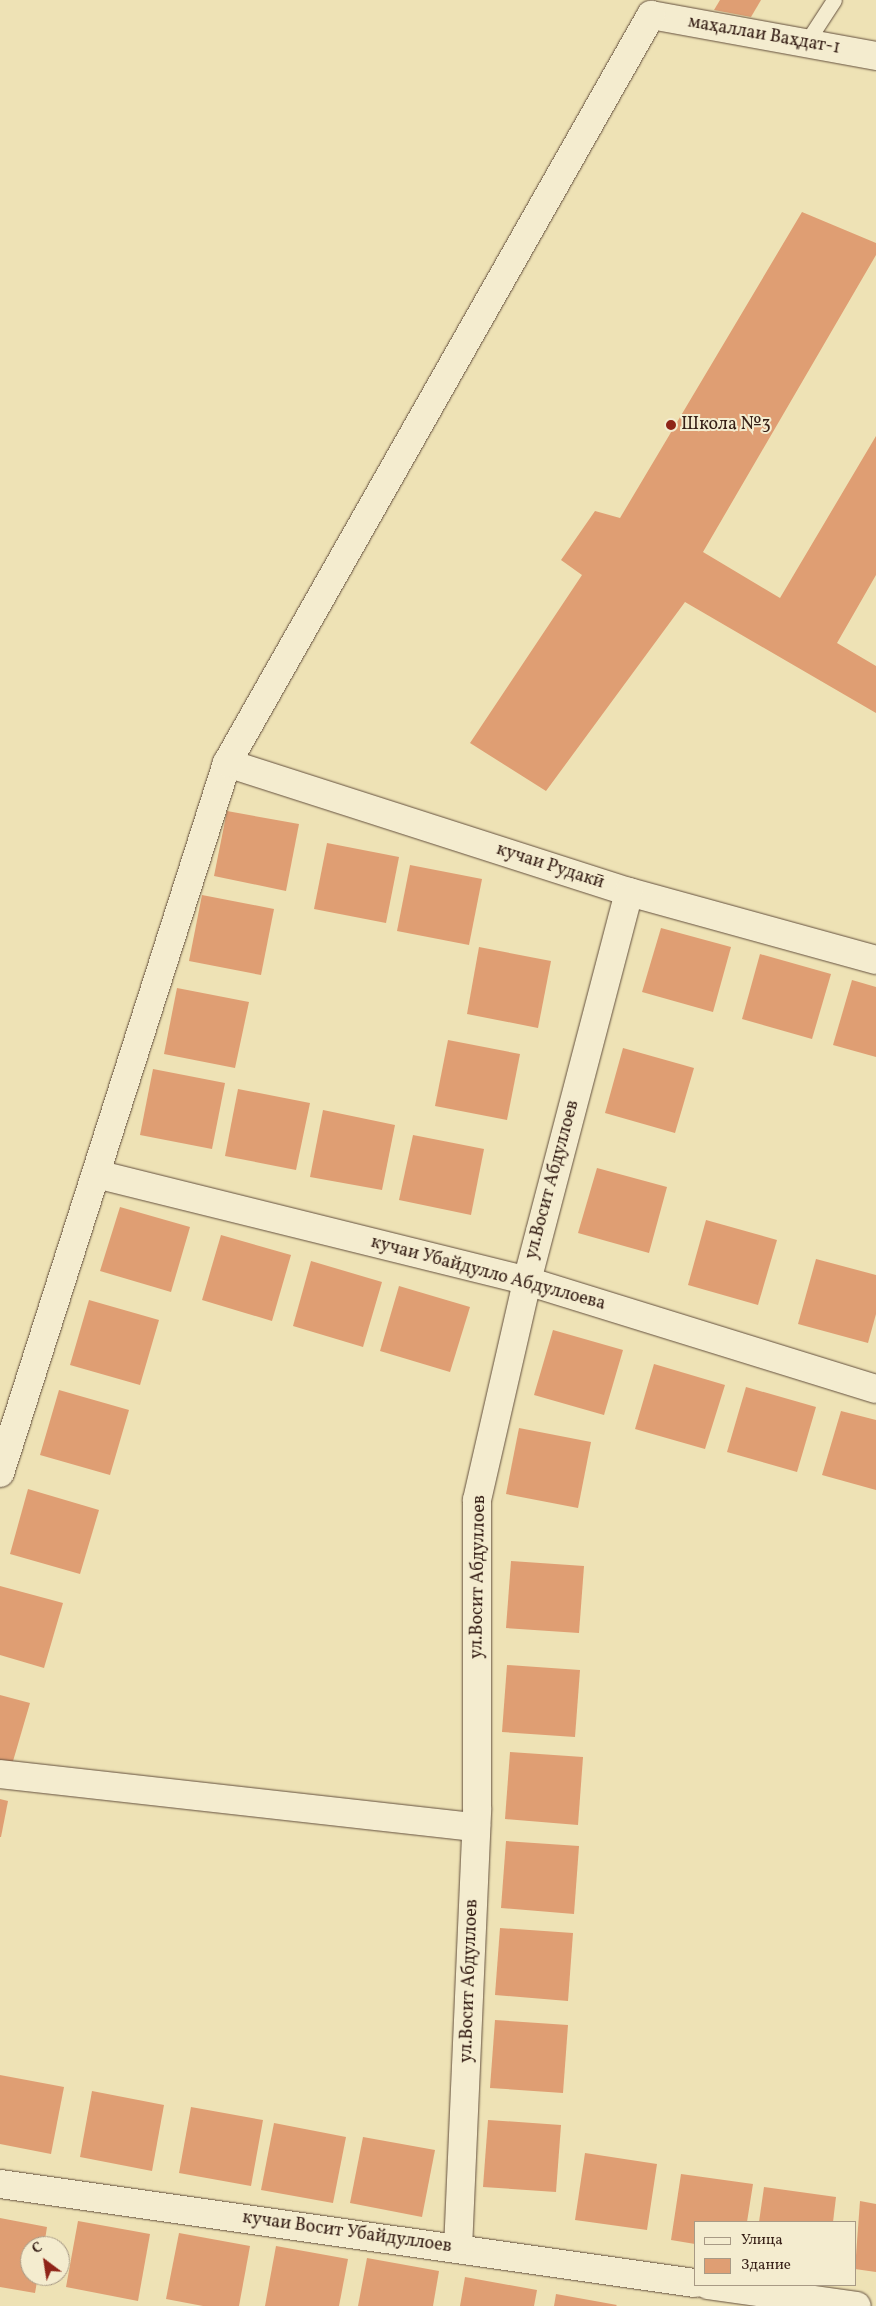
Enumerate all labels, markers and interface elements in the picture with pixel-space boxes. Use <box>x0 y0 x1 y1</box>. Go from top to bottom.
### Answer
street label: маҳаллаи Ваҳдат-1 <box>686 12 842 60</box>
place label: Школа №3 <box>681 414 771 436</box>
marker: Школа №3 <box>665 419 677 431</box>
street label: кучаи Рудакӣ <box>493 839 607 895</box>
street label: ул.Восит Абдуллоев <box>521 1098 585 1262</box>
street label: кучаи Убайдулло Абдуллоева <box>368 1232 608 1316</box>
street label: ул.Восит Абдуллоев <box>467 1495 491 1659</box>
street label: ул.Восит Абдуллоев <box>456 1899 484 2063</box>
street label: кучаи Восит Убайдуллоев <box>241 2208 453 2258</box>
legend <box>694 2221 856 2286</box>
text: Улица <box>741 2230 783 2251</box>
north arrow <box>20 2236 70 2286</box>
text: С <box>29 2238 46 2259</box>
text: Здание <box>741 2255 791 2276</box>

